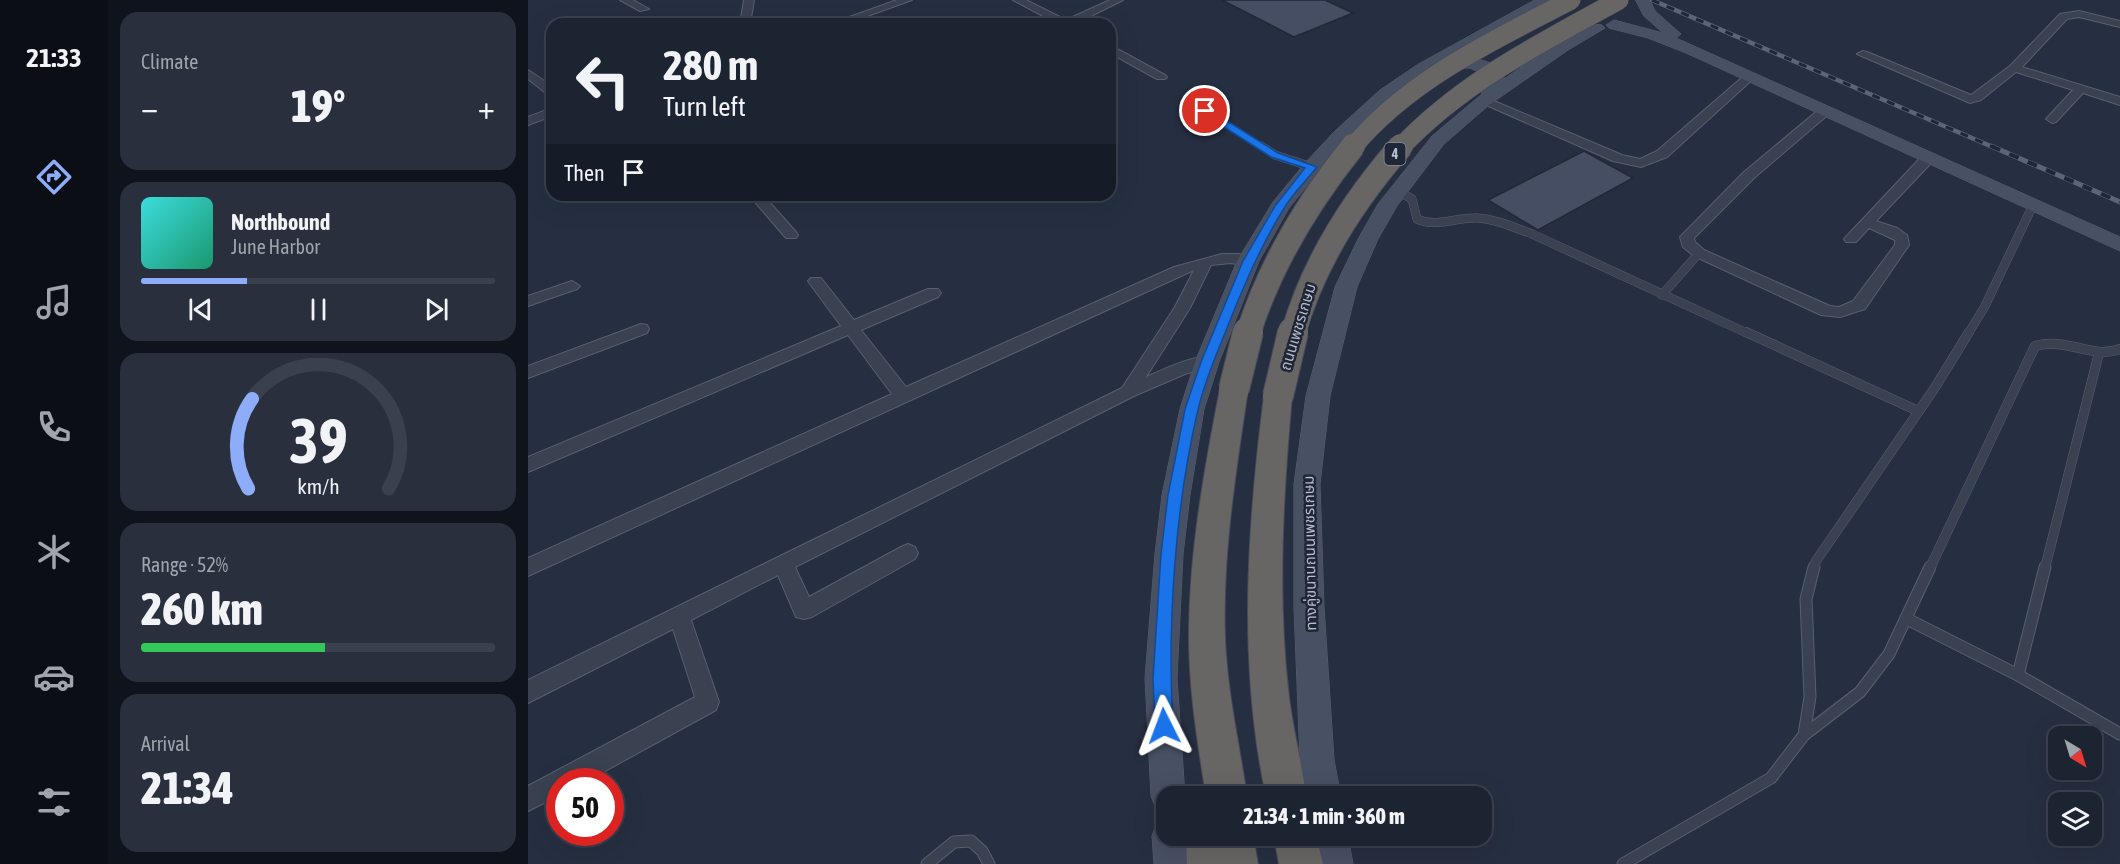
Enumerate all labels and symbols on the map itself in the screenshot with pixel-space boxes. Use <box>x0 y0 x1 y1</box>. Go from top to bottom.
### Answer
pin <box>1179 85 1230 136</box>
road number: 4 <box>1384 143 1406 165</box>
street label: ถนนเพชรเกษม <box>1276 281 1319 372</box>
street label: ทางคู่ขนานถนนเพชรเกษม <box>1300 475 1320 631</box>
position arrow <box>1132 694 1196 758</box>
north arrow <box>2048 726 2102 780</box>
speed limit sign: 50 <box>546 768 624 846</box>

